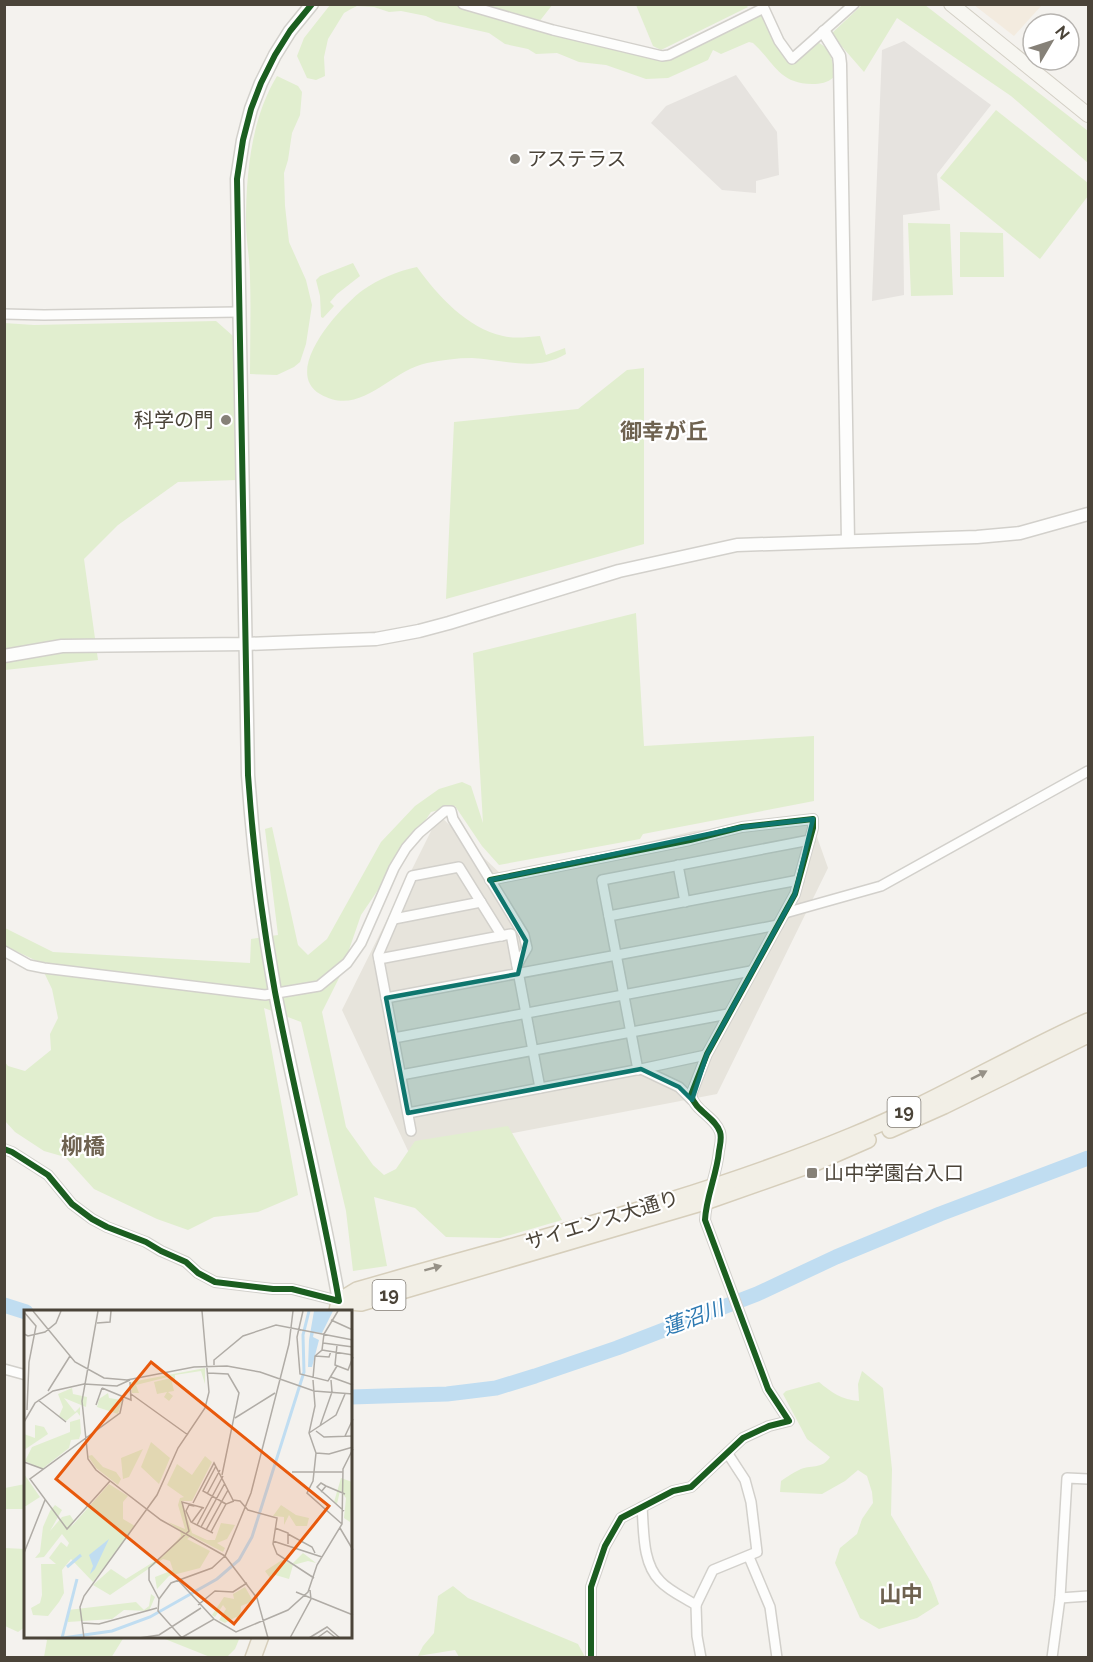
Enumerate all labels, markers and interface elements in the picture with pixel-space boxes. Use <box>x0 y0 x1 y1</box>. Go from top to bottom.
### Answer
north arrow <box>1021 12 1081 72</box>
text: N <box>1051 22 1073 44</box>
place label: アステラス <box>527 147 627 171</box>
marker: アステラス <box>508 152 522 166</box>
place label: 科学の門 <box>134 408 214 432</box>
marker: 科学の門 <box>219 413 233 427</box>
district label: 御幸が丘 <box>620 418 708 444</box>
one-way arrow <box>970 1071 987 1080</box>
road number: 19 <box>888 1097 920 1127</box>
district label: 柳橋 <box>61 1133 105 1159</box>
place label: 山中学園台入口 <box>824 1161 964 1185</box>
marker: 山中学園台入口 <box>805 1166 819 1180</box>
street label: サイエンス大通り <box>522 1185 682 1255</box>
one-way arrow <box>425 1263 443 1272</box>
road number: 19 <box>372 1280 406 1310</box>
water label: 蓮沼川 <box>659 1294 729 1340</box>
inset map <box>24 1310 352 1638</box>
district label: 山中 <box>879 1581 923 1607</box>

